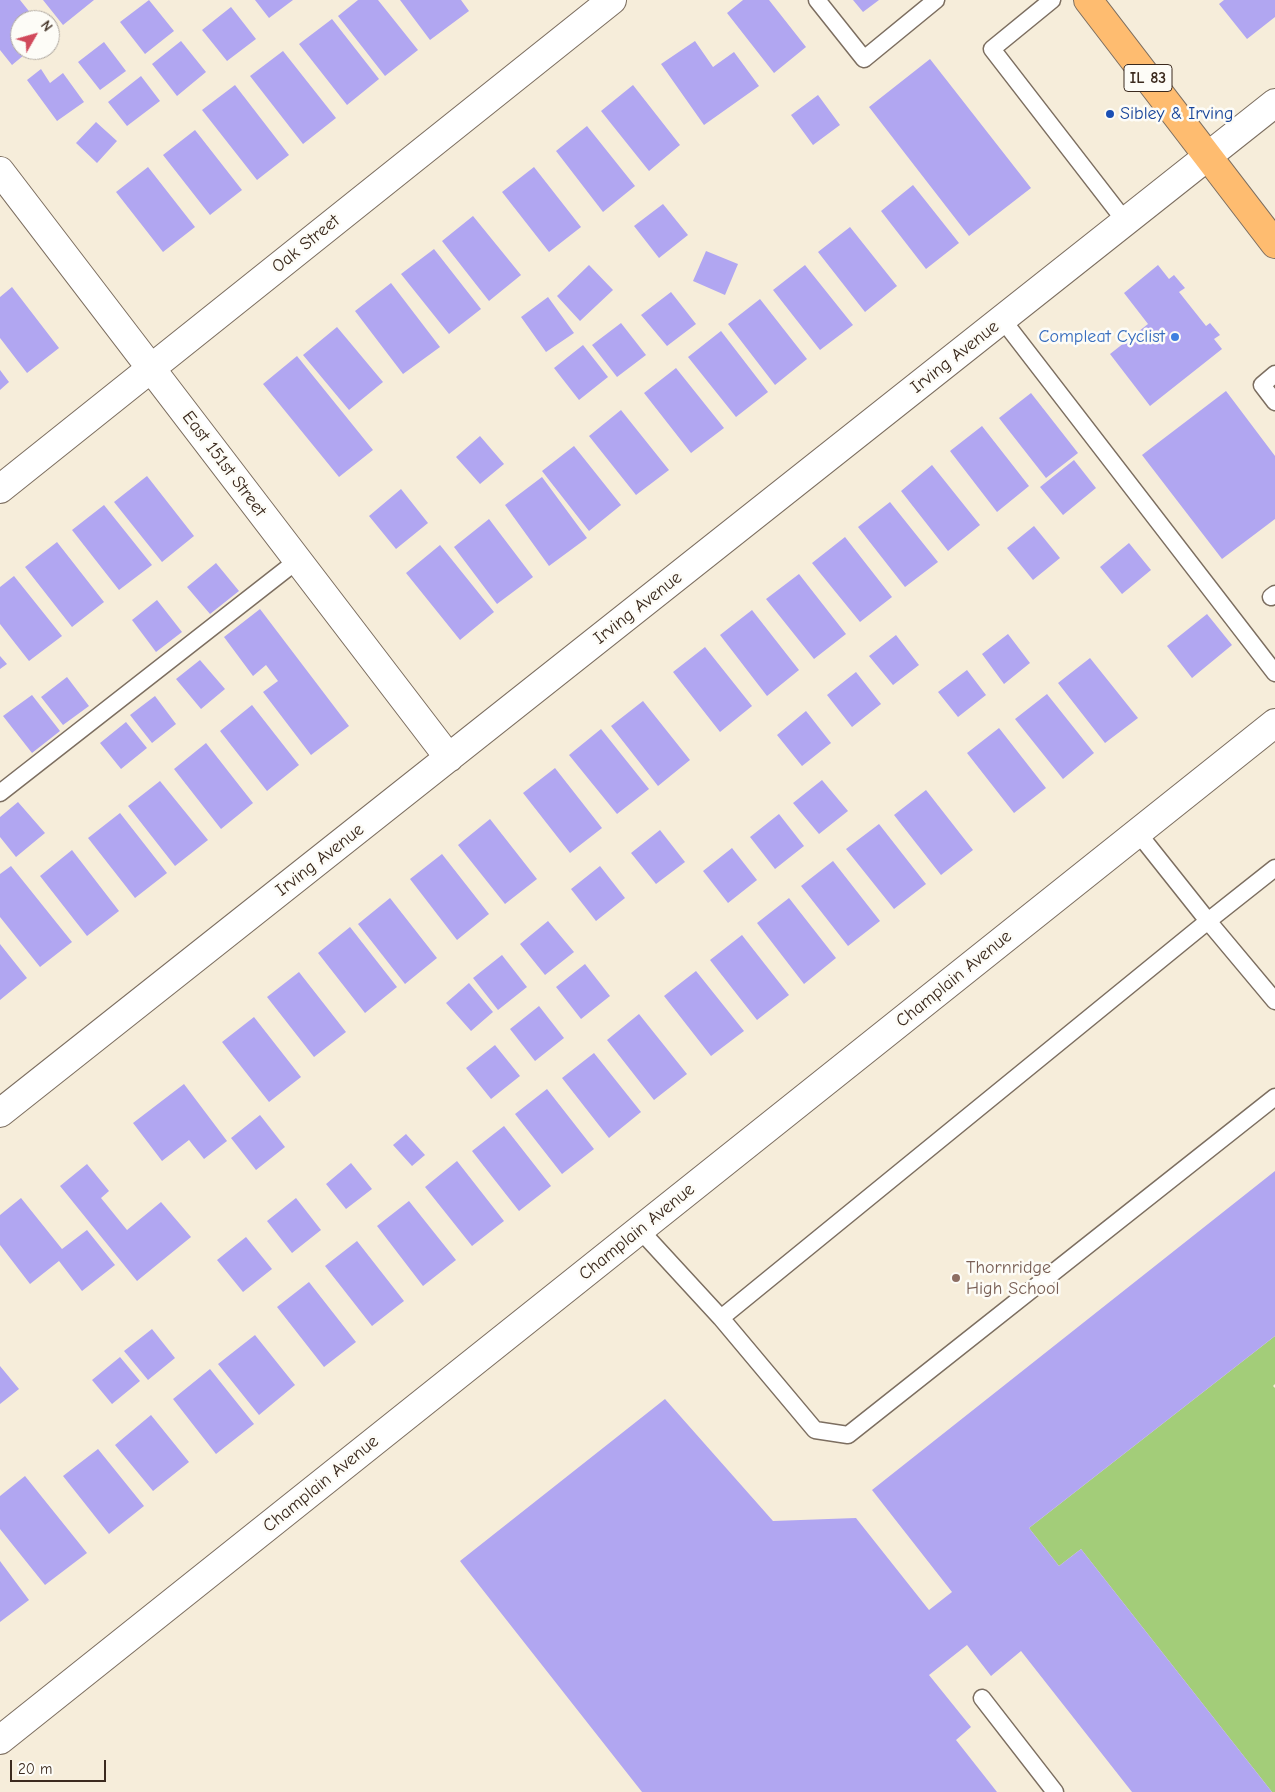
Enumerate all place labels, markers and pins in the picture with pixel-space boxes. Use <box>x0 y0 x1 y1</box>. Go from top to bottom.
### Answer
place label: Sibley & Irving <box>1120 103 1234 125</box>
marker: Sibley & Irving <box>1104 108 1116 120</box>
place label: Compleat Cyclist <box>1038 326 1165 348</box>
marker: Compleat Cyclist <box>1169 331 1181 343</box>
place label: Thornridge High School <box>966 1257 1060 1300</box>
marker: Thornridge High School <box>950 1272 962 1284</box>

